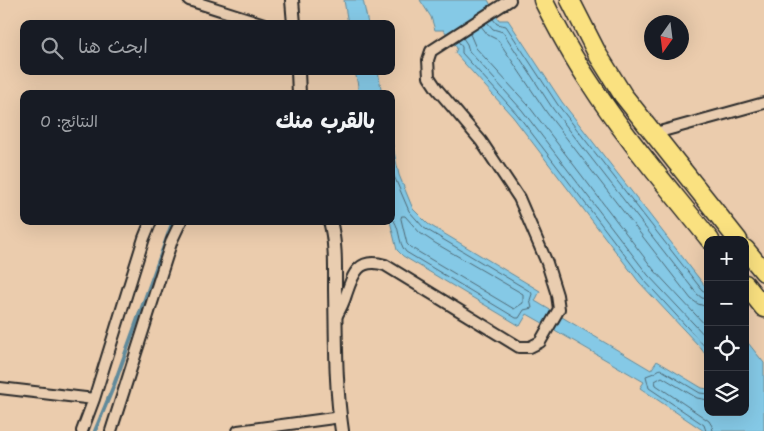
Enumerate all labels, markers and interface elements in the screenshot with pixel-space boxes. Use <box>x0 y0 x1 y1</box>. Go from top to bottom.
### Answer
north arrow <box>644 15 689 60</box>
search box <box>20 20 395 75</box>
icon: search <box>38 34 66 62</box>
text: ابحث هنا <box>78 34 148 59</box>
text: بالقرب منك <box>276 107 375 135</box>
text: النتائج: 0 <box>40 111 98 132</box>
map controls <box>704 236 749 416</box>
button: + <box>704 236 749 281</box>
button: − <box>704 281 749 326</box>
button: locate <box>704 326 749 371</box>
button: layers <box>704 371 749 416</box>

